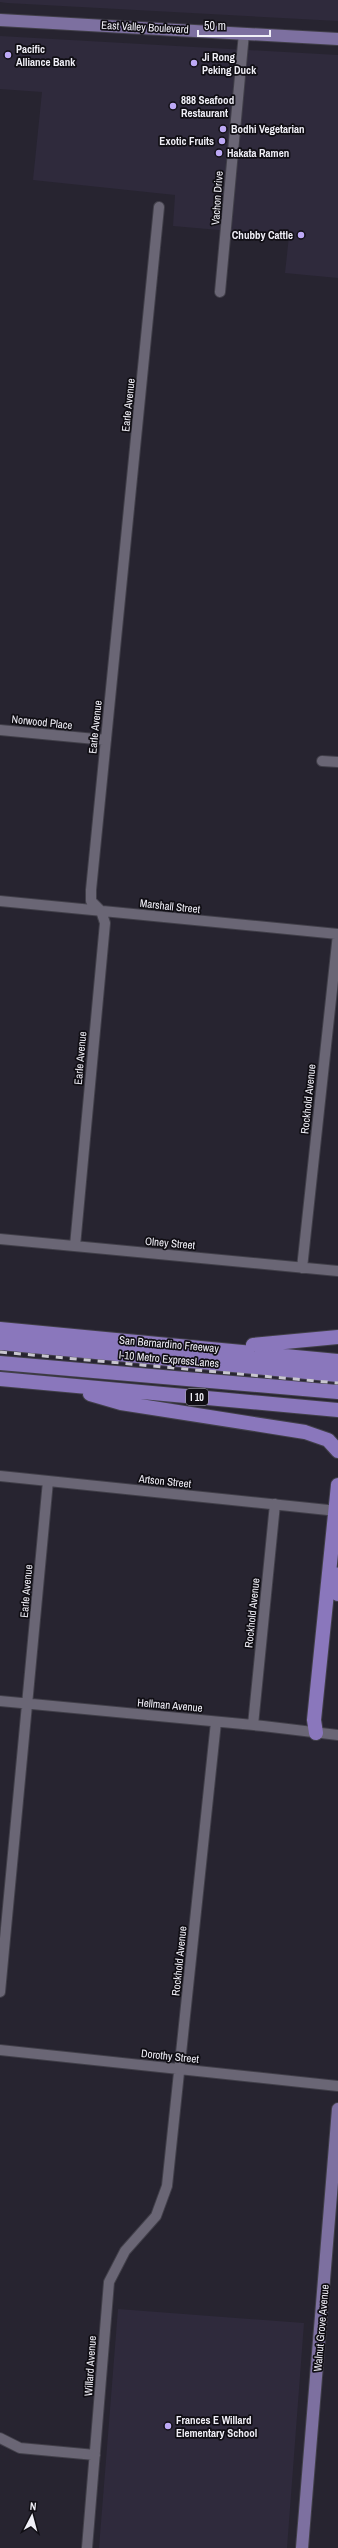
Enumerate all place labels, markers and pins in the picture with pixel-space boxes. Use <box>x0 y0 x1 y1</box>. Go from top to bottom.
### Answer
place label: Pacific Alliance Bank <box>16 42 76 69</box>
marker: Pacific Alliance Bank <box>3 50 13 60</box>
place label: Ji Rong Peking Duck <box>202 50 257 77</box>
marker: Ji Rong Peking Duck <box>189 58 199 68</box>
place label: 888 Seafood Restaurant <box>181 93 234 120</box>
marker: 888 Seafood Restaurant <box>168 101 178 111</box>
place label: Bodhi Vegetarian <box>231 122 305 136</box>
marker: Bodhi Vegetarian <box>218 124 228 134</box>
place label: Exotic Fruits <box>159 134 214 148</box>
marker: Exotic Fruits <box>217 136 227 146</box>
place label: Hakata Ramen <box>227 146 289 160</box>
marker: Hakata Ramen <box>214 148 224 158</box>
place label: Chubby Cattle <box>232 228 293 242</box>
marker: Chubby Cattle <box>296 230 306 240</box>
place label: Frances E Willard Elementary School <box>176 2413 257 2440</box>
marker: Frances E Willard Elementary School <box>163 2421 173 2431</box>

